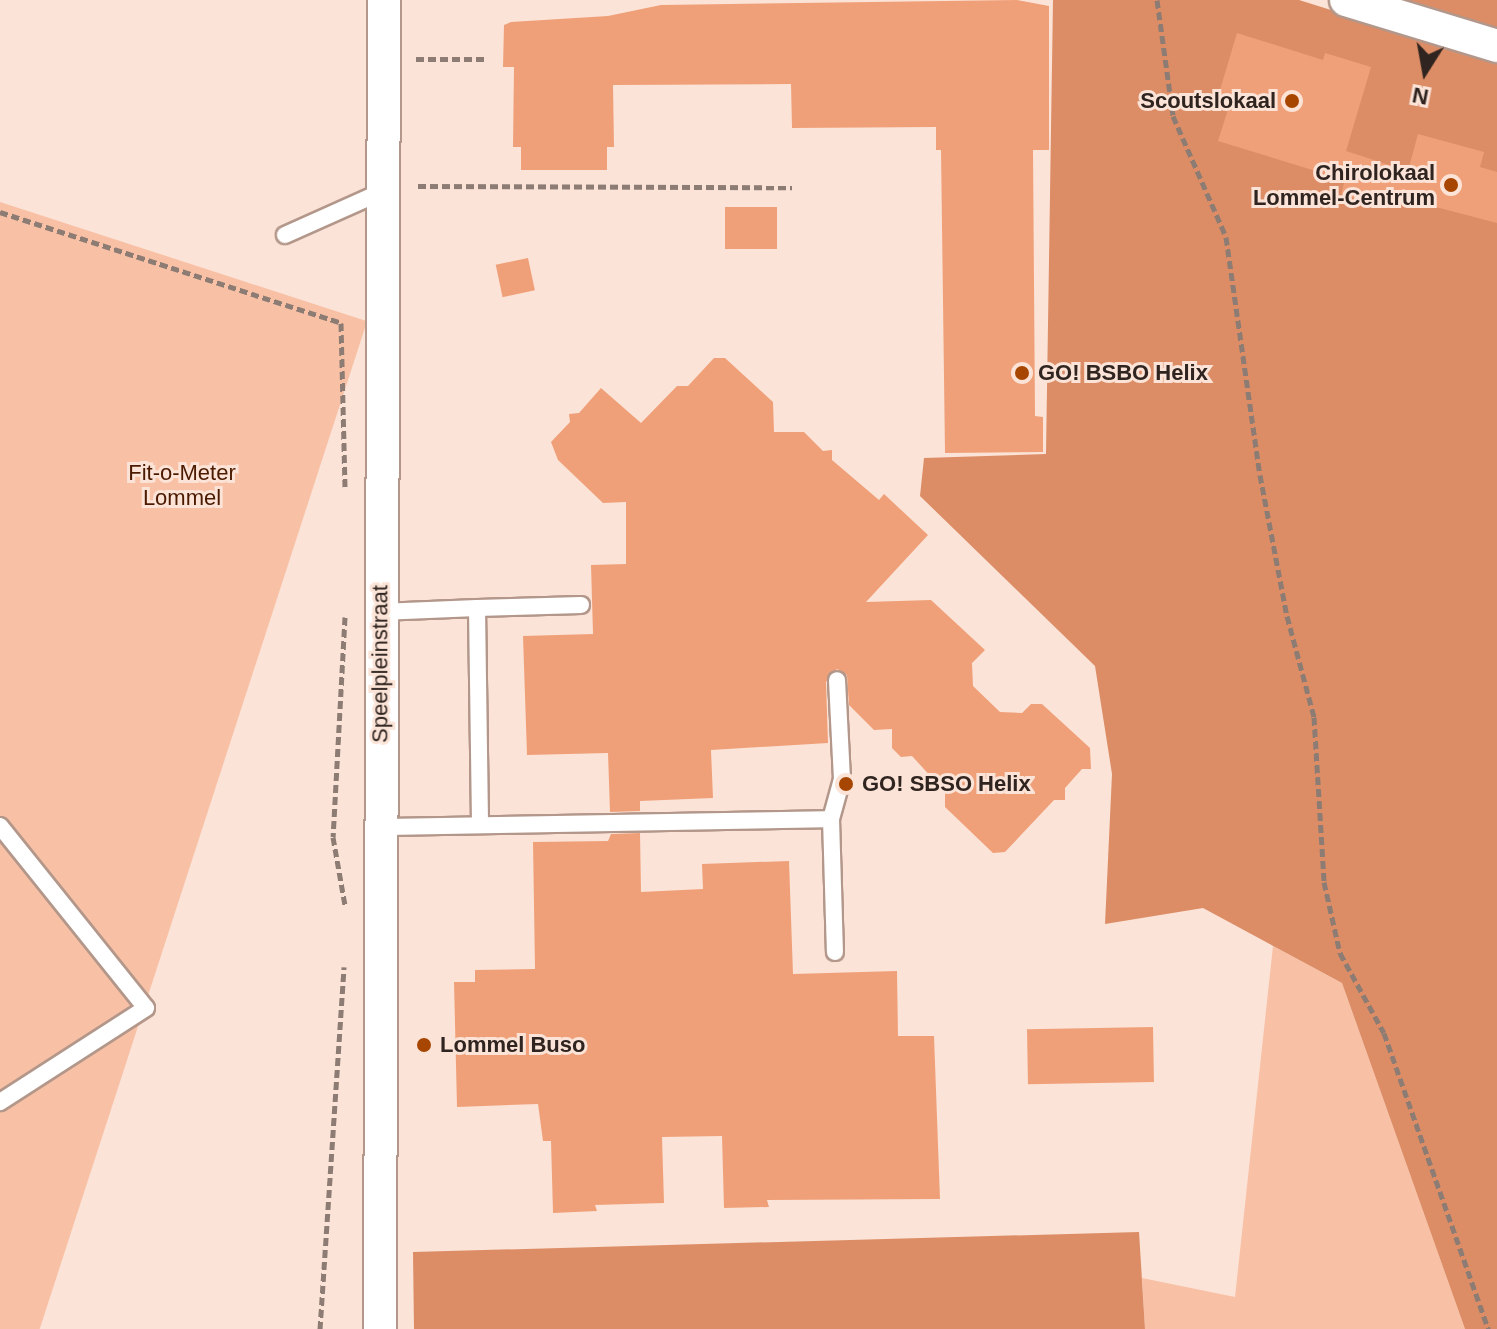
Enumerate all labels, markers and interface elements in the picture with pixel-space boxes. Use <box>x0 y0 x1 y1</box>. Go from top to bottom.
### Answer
north arrow <box>1385 32 1465 112</box>
text: N <box>1410 82 1431 110</box>
place label: Scoutslokaal <box>1140 88 1276 114</box>
marker: Scoutslokaal <box>1283 92 1301 110</box>
place label: Chirolokaal Lommel-Centrum <box>1253 159 1435 210</box>
marker: Chirolokaal Lommel-Centrum <box>1442 176 1460 194</box>
place label: GO! BSBO Helix <box>1038 360 1208 386</box>
marker: GO! BSBO Helix <box>1013 364 1031 382</box>
park label: Fit-o-Meter Lommel <box>128 459 236 510</box>
street label: Speelpleinstraat <box>367 585 393 743</box>
place label: GO! SBSO Helix <box>862 771 1031 797</box>
marker: GO! SBSO Helix <box>837 775 855 793</box>
place label: Lommel Buso <box>440 1032 585 1058</box>
marker: Lommel Buso <box>415 1036 433 1054</box>

